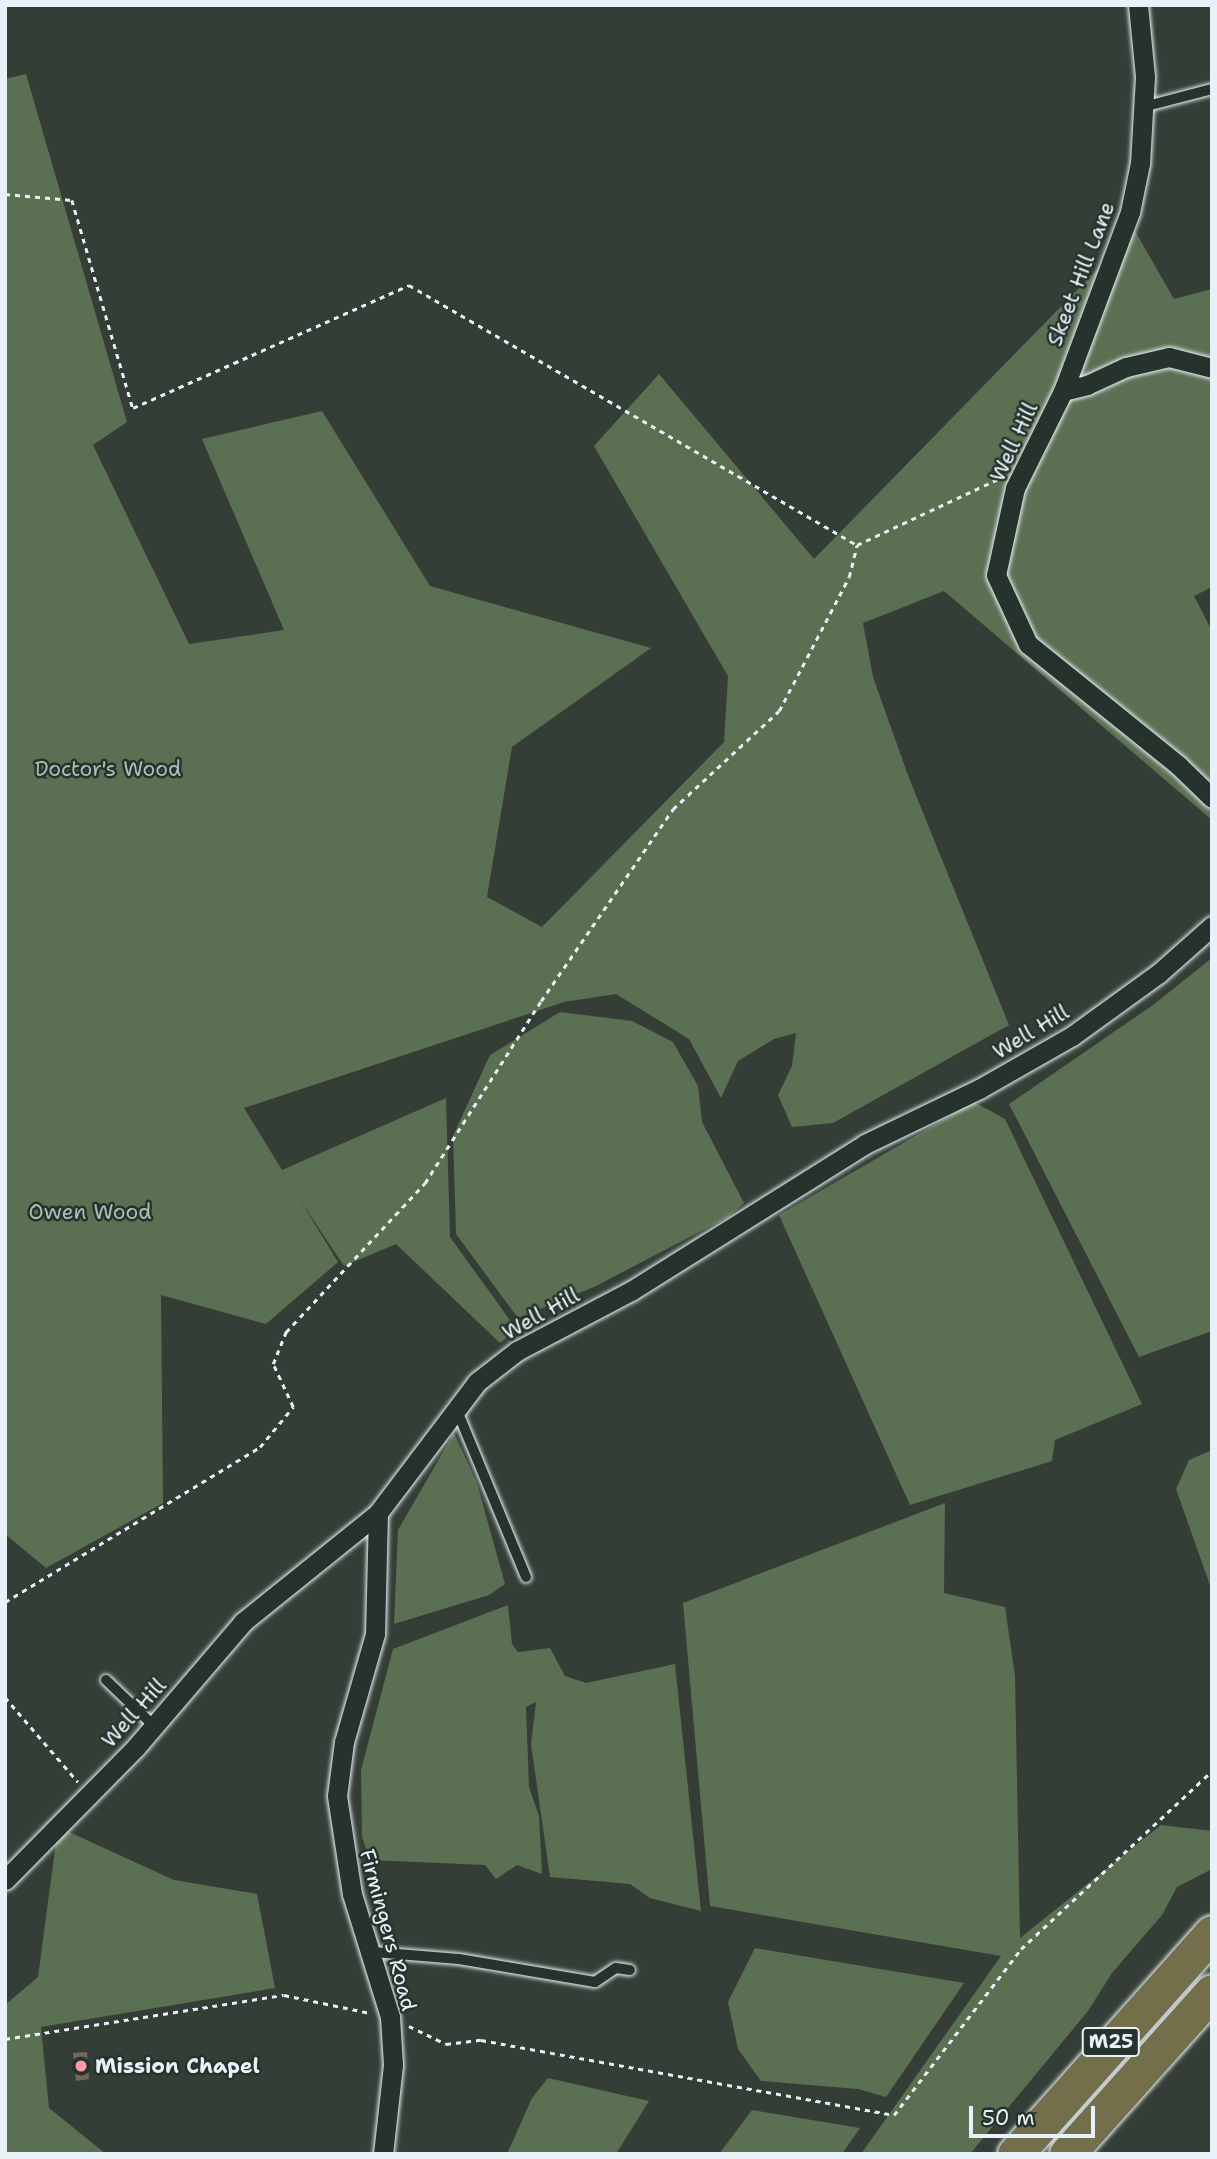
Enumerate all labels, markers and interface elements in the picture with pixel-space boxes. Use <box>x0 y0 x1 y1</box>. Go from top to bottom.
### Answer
street label: Skeet Hill Lane <box>1042 198 1120 350</box>
street label: Well Hill <box>985 398 1043 486</box>
park label: Doctor's Wood <box>35 756 181 782</box>
street label: Well Hill <box>988 999 1074 1065</box>
park label: Owen Wood <box>28 1199 152 1225</box>
street label: Well Hill <box>498 1283 584 1345</box>
street label: Well Hill <box>96 1673 172 1753</box>
street label: Firmingers Road <box>354 1846 422 2014</box>
road number: M25 <box>1081 2026 1141 2058</box>
place label: Mission Chapel <box>95 2053 260 2079</box>
marker: Mission Chapel <box>73 2058 89 2074</box>
scale bar <box>972 2092 1098 2136</box>
text: 50 m <box>982 2104 1035 2132</box>

